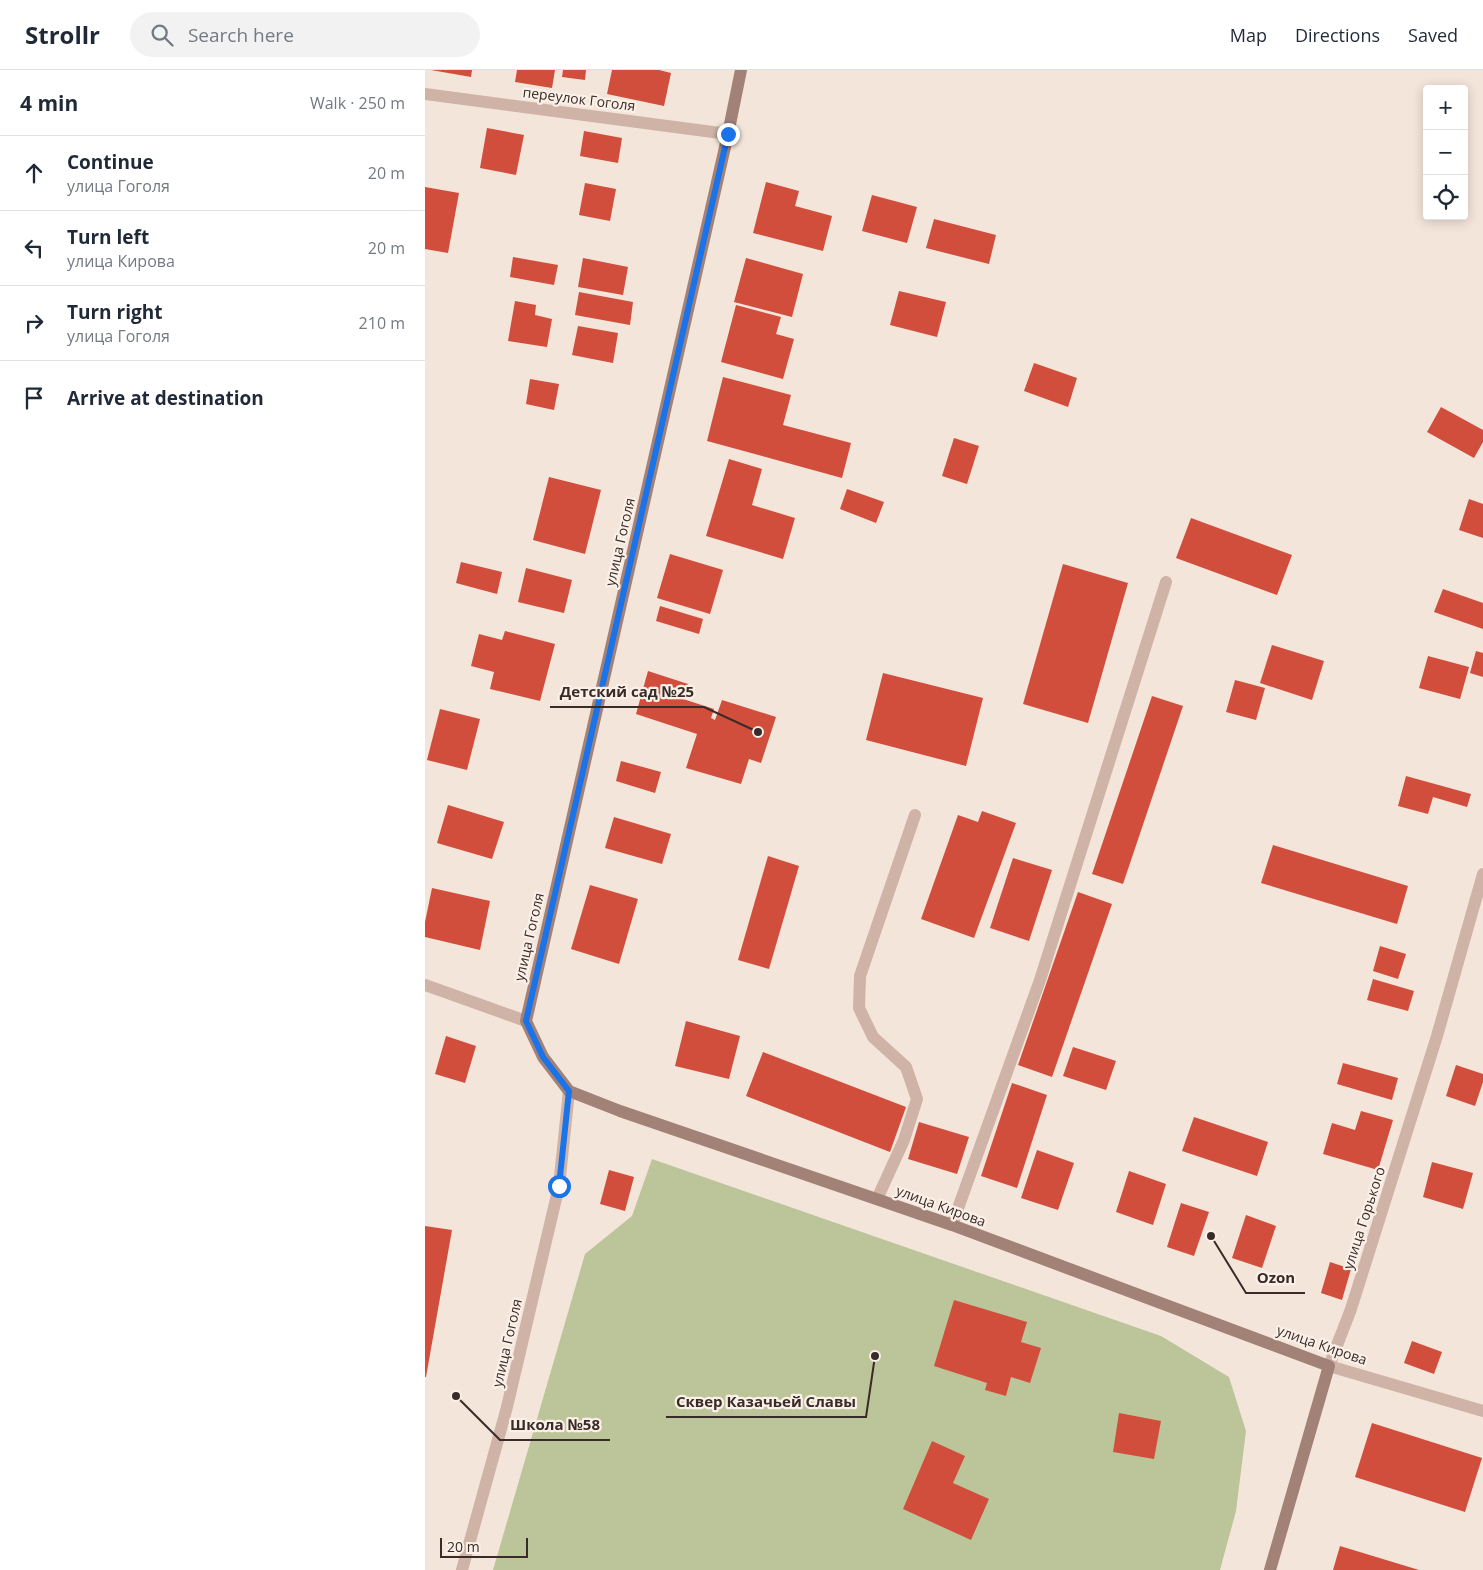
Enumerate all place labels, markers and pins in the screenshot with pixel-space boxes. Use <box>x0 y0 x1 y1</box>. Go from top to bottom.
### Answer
callout: Детский сад №25 <box>550 677 704 707</box>
callout: Ozon <box>1246 1263 1305 1293</box>
callout: Сквер Казачьей Славы <box>666 1387 866 1417</box>
callout: Школа №58 <box>500 1410 610 1440</box>

